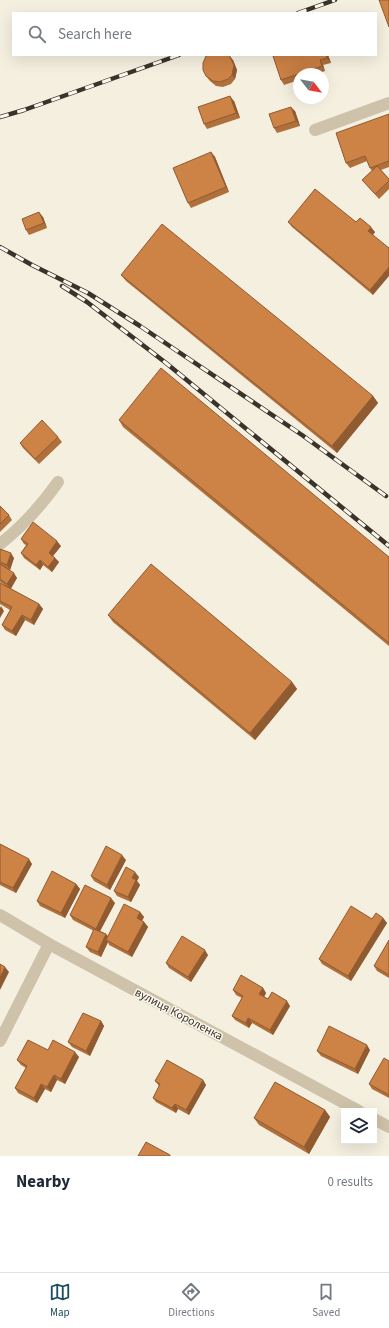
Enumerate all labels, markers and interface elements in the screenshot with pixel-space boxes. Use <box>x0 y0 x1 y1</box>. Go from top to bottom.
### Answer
search box <box>12 12 377 56</box>
icon: search <box>26 23 48 45</box>
text: Search here <box>58 24 132 45</box>
north arrow <box>293 68 329 104</box>
street label: вулиця Короленка <box>132 984 226 1045</box>
map controls <box>341 1108 377 1144</box>
button: layers <box>341 1108 377 1144</box>
text: Nearby <box>16 1170 70 1194</box>
text: 0 results <box>328 1173 373 1191</box>
tab: Map <box>49 1281 71 1320</box>
tab: Directions <box>168 1281 215 1320</box>
tab: Saved <box>312 1281 340 1320</box>

